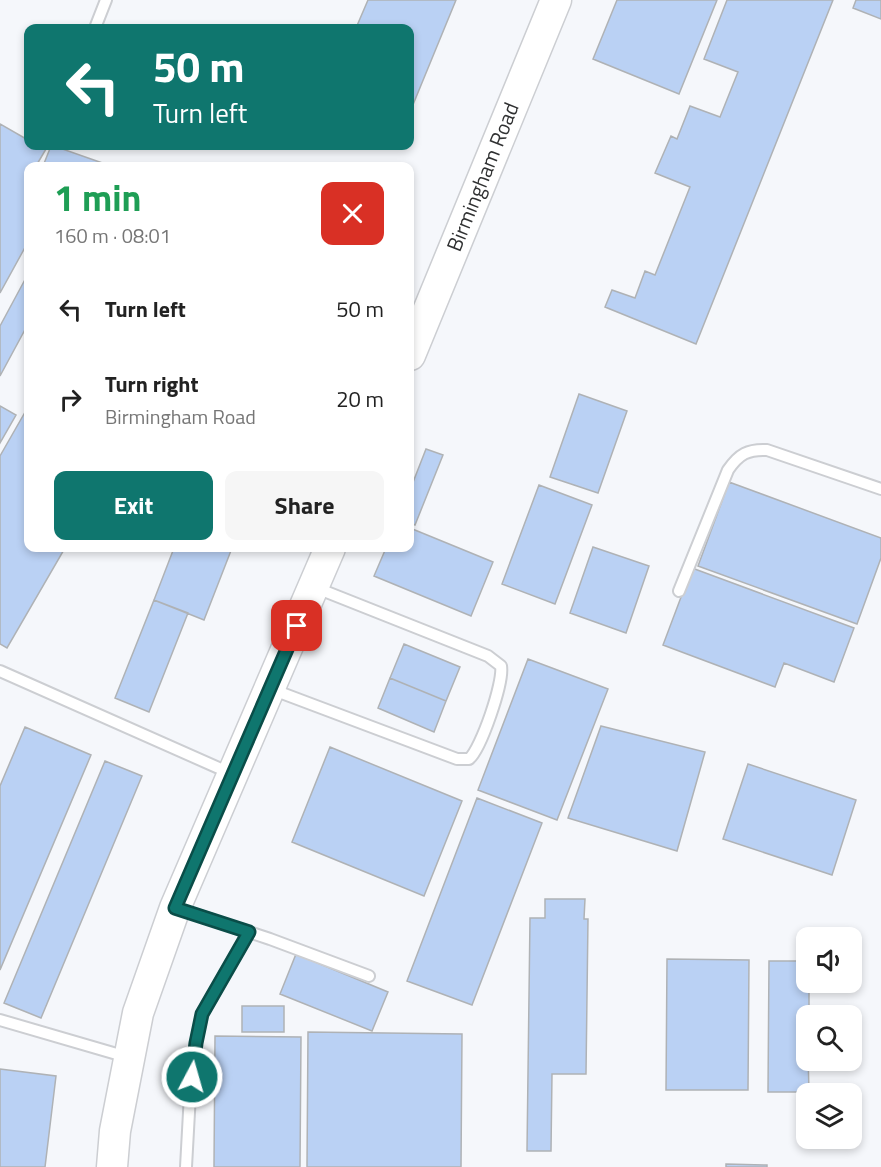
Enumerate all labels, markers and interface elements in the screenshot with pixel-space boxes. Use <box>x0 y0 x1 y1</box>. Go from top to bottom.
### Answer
text: 50 m <box>153 34 245 98</box>
icon: left <box>54 48 132 126</box>
text: Turn left <box>153 92 247 133</box>
street label: Birmingham Road <box>438 97 527 256</box>
text: 1 min <box>54 170 141 225</box>
button: close <box>321 182 384 245</box>
text: 160 m · 08:01 <box>54 220 171 251</box>
text: Turn left <box>105 292 186 326</box>
text: 50 m <box>336 292 384 326</box>
icon: left <box>54 293 87 326</box>
text: Turn right <box>105 367 199 401</box>
text: 20 m <box>336 382 384 416</box>
icon: right <box>54 383 87 416</box>
text: Birmingham Road <box>105 401 256 432</box>
button: Exit <box>54 471 213 540</box>
button: Share <box>225 471 384 540</box>
pin <box>271 600 322 651</box>
icon: arrive <box>280 609 313 642</box>
map controls <box>796 927 862 1149</box>
button: sound <box>796 927 862 993</box>
button: search <box>796 1005 862 1071</box>
position arrow <box>160 1045 224 1109</box>
button: layers <box>796 1083 862 1149</box>

